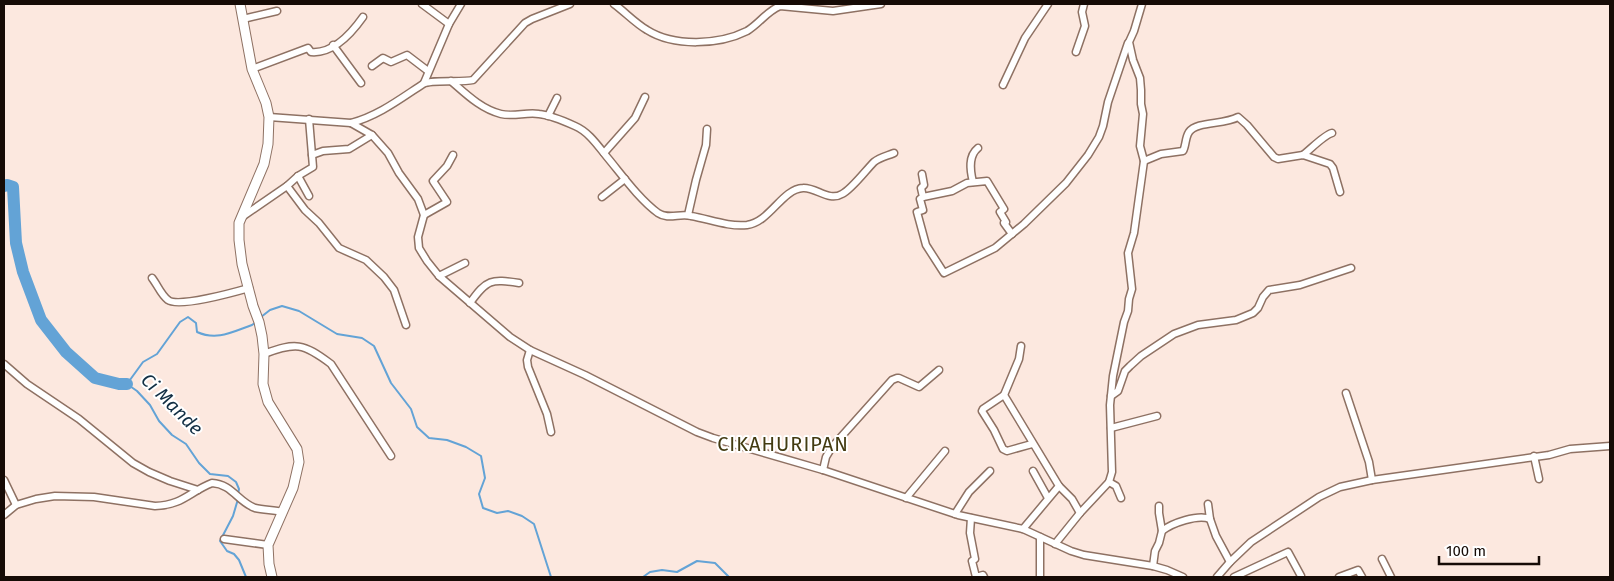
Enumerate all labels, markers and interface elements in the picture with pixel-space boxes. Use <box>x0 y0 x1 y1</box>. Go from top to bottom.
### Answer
water label: Ci Mande <box>136 368 208 440</box>
district label: CIKAHURIPAN <box>717 432 849 456</box>
scale bar <box>1439 534 1539 566</box>
text: 100 m <box>1446 542 1486 560</box>

